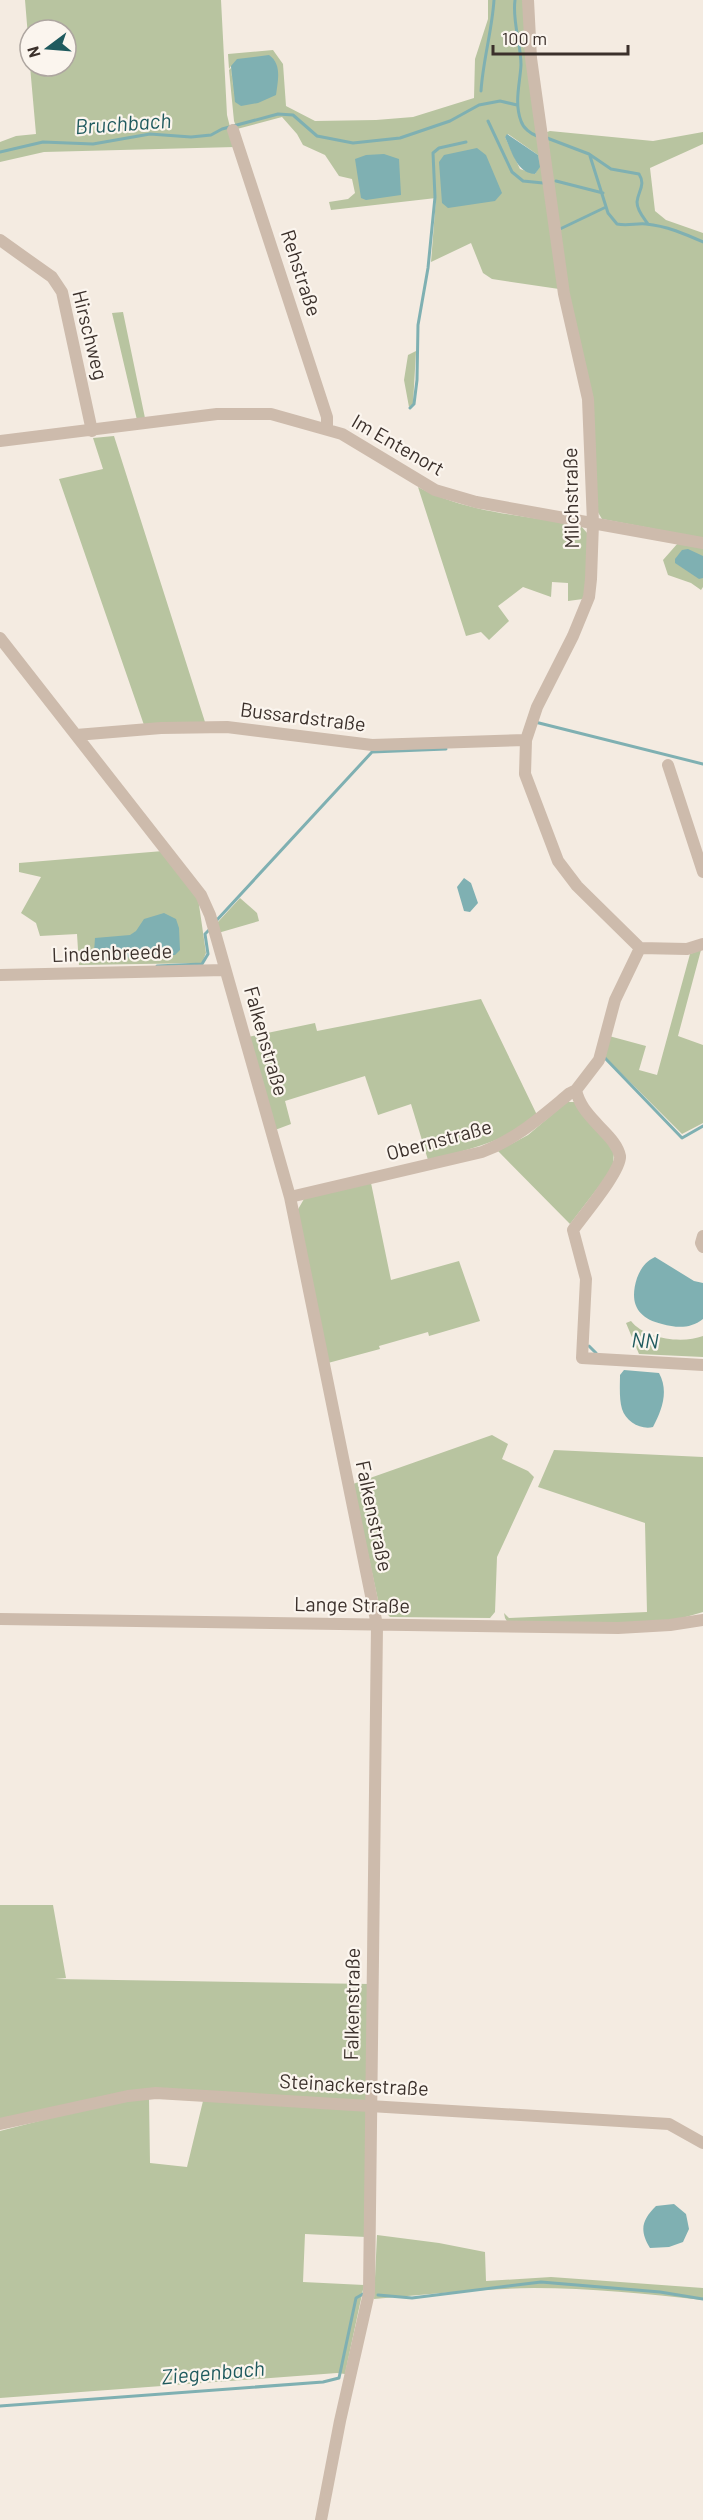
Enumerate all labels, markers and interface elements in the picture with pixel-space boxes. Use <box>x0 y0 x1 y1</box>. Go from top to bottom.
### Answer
north arrow <box>18 18 78 78</box>
scale bar <box>493 18 628 56</box>
text: 100 m <box>502 27 547 49</box>
text: N <box>23 45 44 60</box>
water label: Bruchbach <box>74 107 172 138</box>
street label: Rehstraße <box>277 226 327 319</box>
street label: Hirschweg <box>68 287 114 382</box>
street label: Im Entenort <box>348 408 449 480</box>
street label: Milchstraße <box>557 447 583 549</box>
street label: Bussardstraße <box>239 696 367 736</box>
street label: Lindenbreede <box>51 938 173 966</box>
street label: Falkenstraße <box>240 983 294 1098</box>
street label: Obernstraße <box>383 1113 494 1165</box>
water label: NN <box>631 1326 660 1353</box>
street label: Falkenstraße <box>352 1458 398 1573</box>
street label: Lange Straße <box>294 1591 410 1617</box>
street label: Falkenstraße <box>338 1947 364 2061</box>
street label: Steinackerstraße <box>279 2068 429 2100</box>
water label: Ziegenbach <box>160 2355 266 2388</box>

